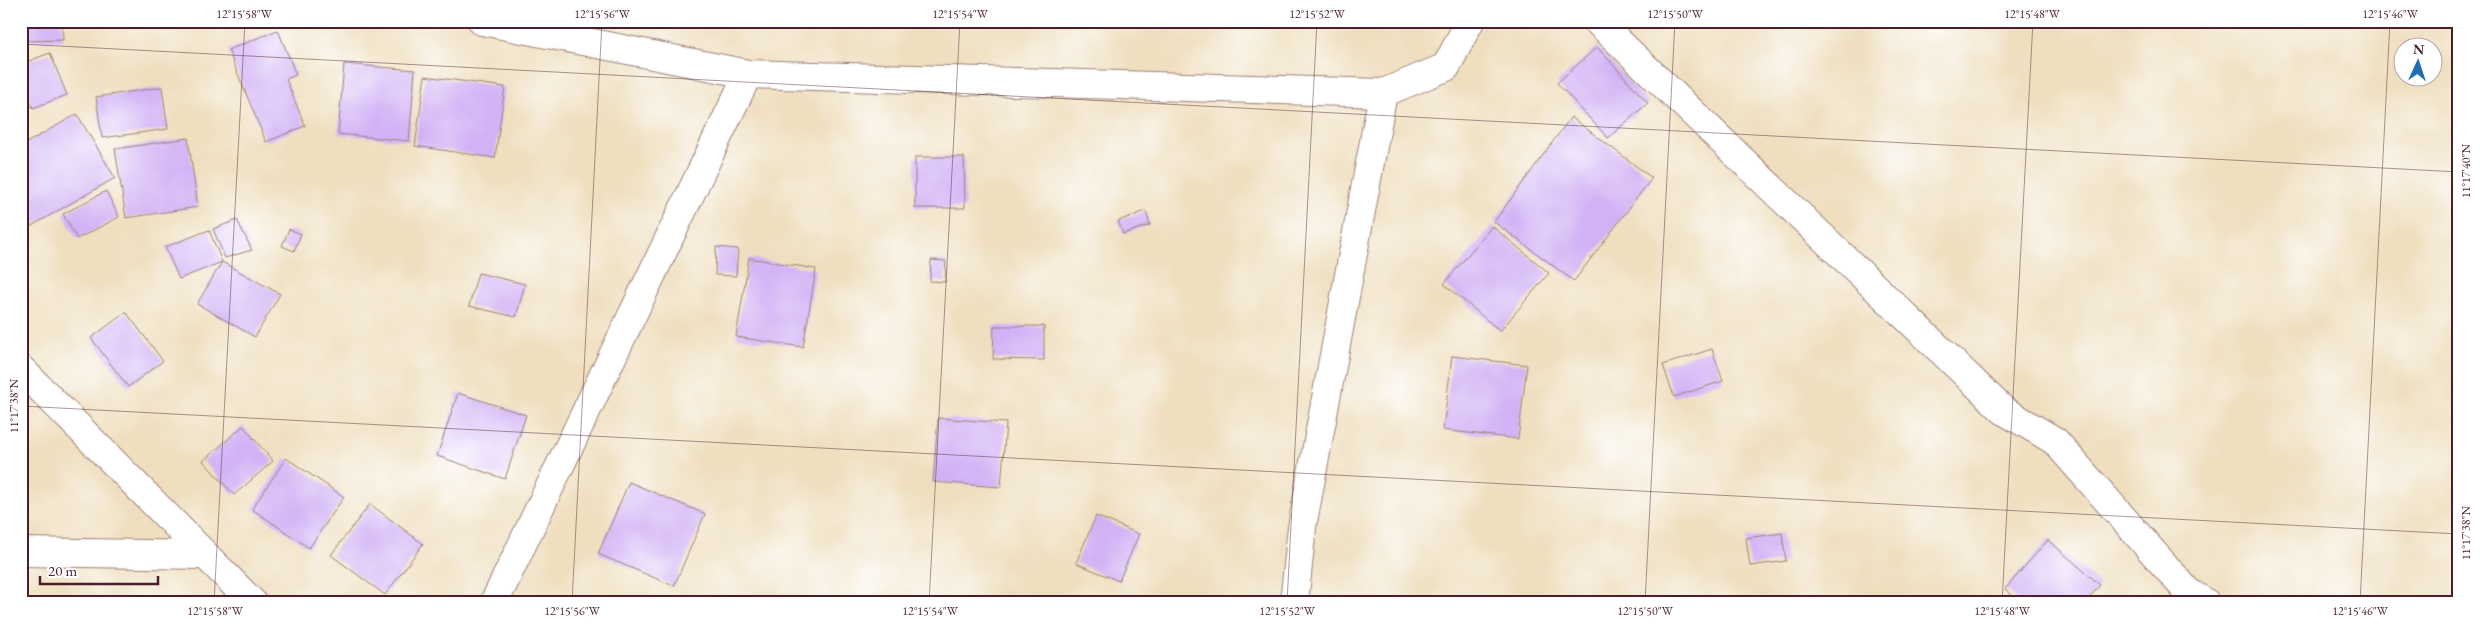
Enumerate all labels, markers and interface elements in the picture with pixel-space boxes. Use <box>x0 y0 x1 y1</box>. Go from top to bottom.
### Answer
text: 12°15'58"W <box>216 6 273 22</box>
text: 12°15'56"W <box>574 6 631 22</box>
text: 12°15'54"W <box>932 6 989 22</box>
text: 12°15'52"W <box>1289 6 1346 22</box>
text: 12°15'50"W <box>1647 6 1704 22</box>
text: 12°15'48"W <box>2004 6 2061 22</box>
text: 12°15'46"W <box>2362 6 2419 22</box>
north arrow <box>2392 38 2442 88</box>
text: N <box>2413 40 2425 58</box>
text: 11°17'40"N <box>2458 144 2474 198</box>
text: 11°17'38"N <box>6 379 22 433</box>
text: 11°17'38"N <box>2458 506 2474 560</box>
scale bar <box>40 554 158 586</box>
text: 20 m <box>48 561 77 580</box>
text: 12°15'58"W <box>187 603 244 619</box>
text: 12°15'56"W <box>544 603 601 619</box>
text: 12°15'54"W <box>902 603 959 619</box>
text: 12°15'52"W <box>1259 603 1316 619</box>
text: 12°15'50"W <box>1617 603 1674 619</box>
text: 12°15'48"W <box>1974 603 2031 619</box>
text: 12°15'46"W <box>2332 603 2389 619</box>

